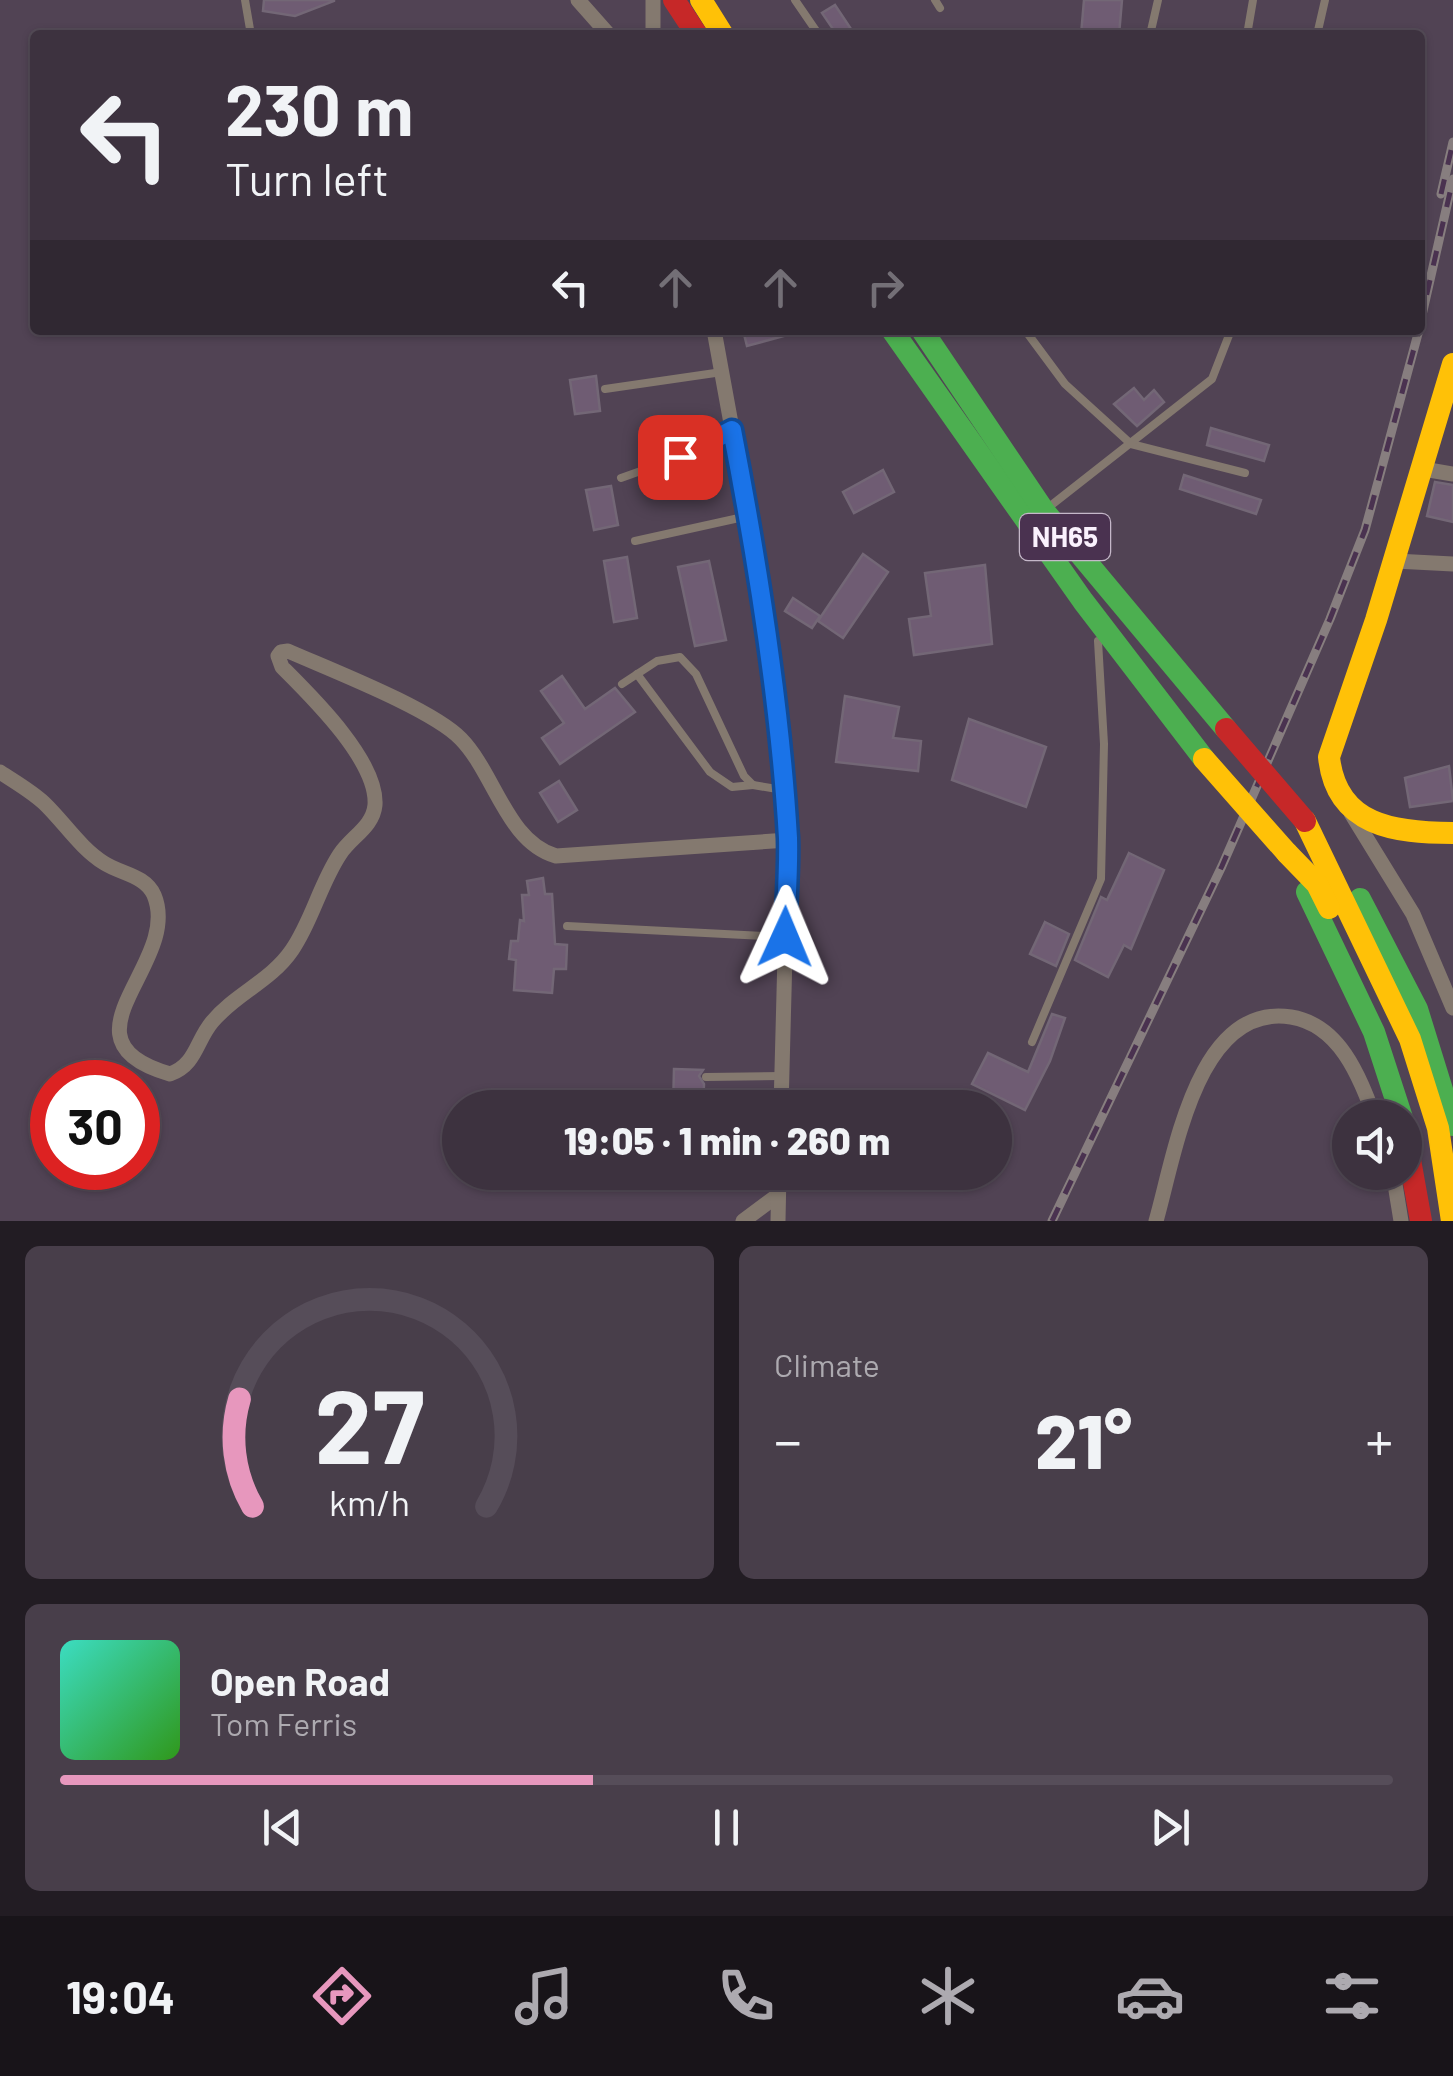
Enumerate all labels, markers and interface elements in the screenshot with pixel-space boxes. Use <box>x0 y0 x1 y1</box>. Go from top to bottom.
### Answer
text: 230 m <box>225 66 413 150</box>
icon: left <box>60 70 190 200</box>
text: Turn left <box>225 151 389 205</box>
icon: left <box>543 260 598 315</box>
icon: ahead <box>648 260 703 315</box>
icon: ahead <box>753 260 808 315</box>
icon: right <box>858 260 913 315</box>
pin <box>638 415 723 500</box>
icon: arrive <box>653 430 708 485</box>
road number: NH65 <box>1020 514 1110 560</box>
position arrow <box>733 885 837 989</box>
speed limit sign: 30 <box>30 1060 160 1190</box>
map controls <box>1332 1100 1422 1190</box>
button: sound <box>1332 1100 1422 1190</box>
text: 19:05 · 1 min · 260 m <box>564 1117 890 1163</box>
text: Climate <box>774 1345 880 1383</box>
text: 27 <box>315 1360 424 1485</box>
text: 21° <box>1035 1394 1132 1484</box>
text: − <box>774 1406 802 1472</box>
text: + <box>1365 1406 1393 1472</box>
text: km/h <box>329 1480 410 1523</box>
text: Open Road <box>210 1658 390 1704</box>
text: Tom Ferris <box>210 1704 357 1742</box>
icon: previous <box>255 1800 310 1855</box>
icon: pause <box>699 1800 754 1855</box>
icon: next <box>1143 1800 1198 1855</box>
icon: directions <box>307 1961 377 2031</box>
icon: music <box>509 1961 579 2031</box>
icon: phone <box>711 1961 781 2031</box>
icon: climate <box>913 1961 983 2031</box>
icon: car <box>1115 1961 1185 2031</box>
icon: filters <box>1317 1961 1387 2031</box>
text: 19:04 <box>66 1969 175 2023</box>

